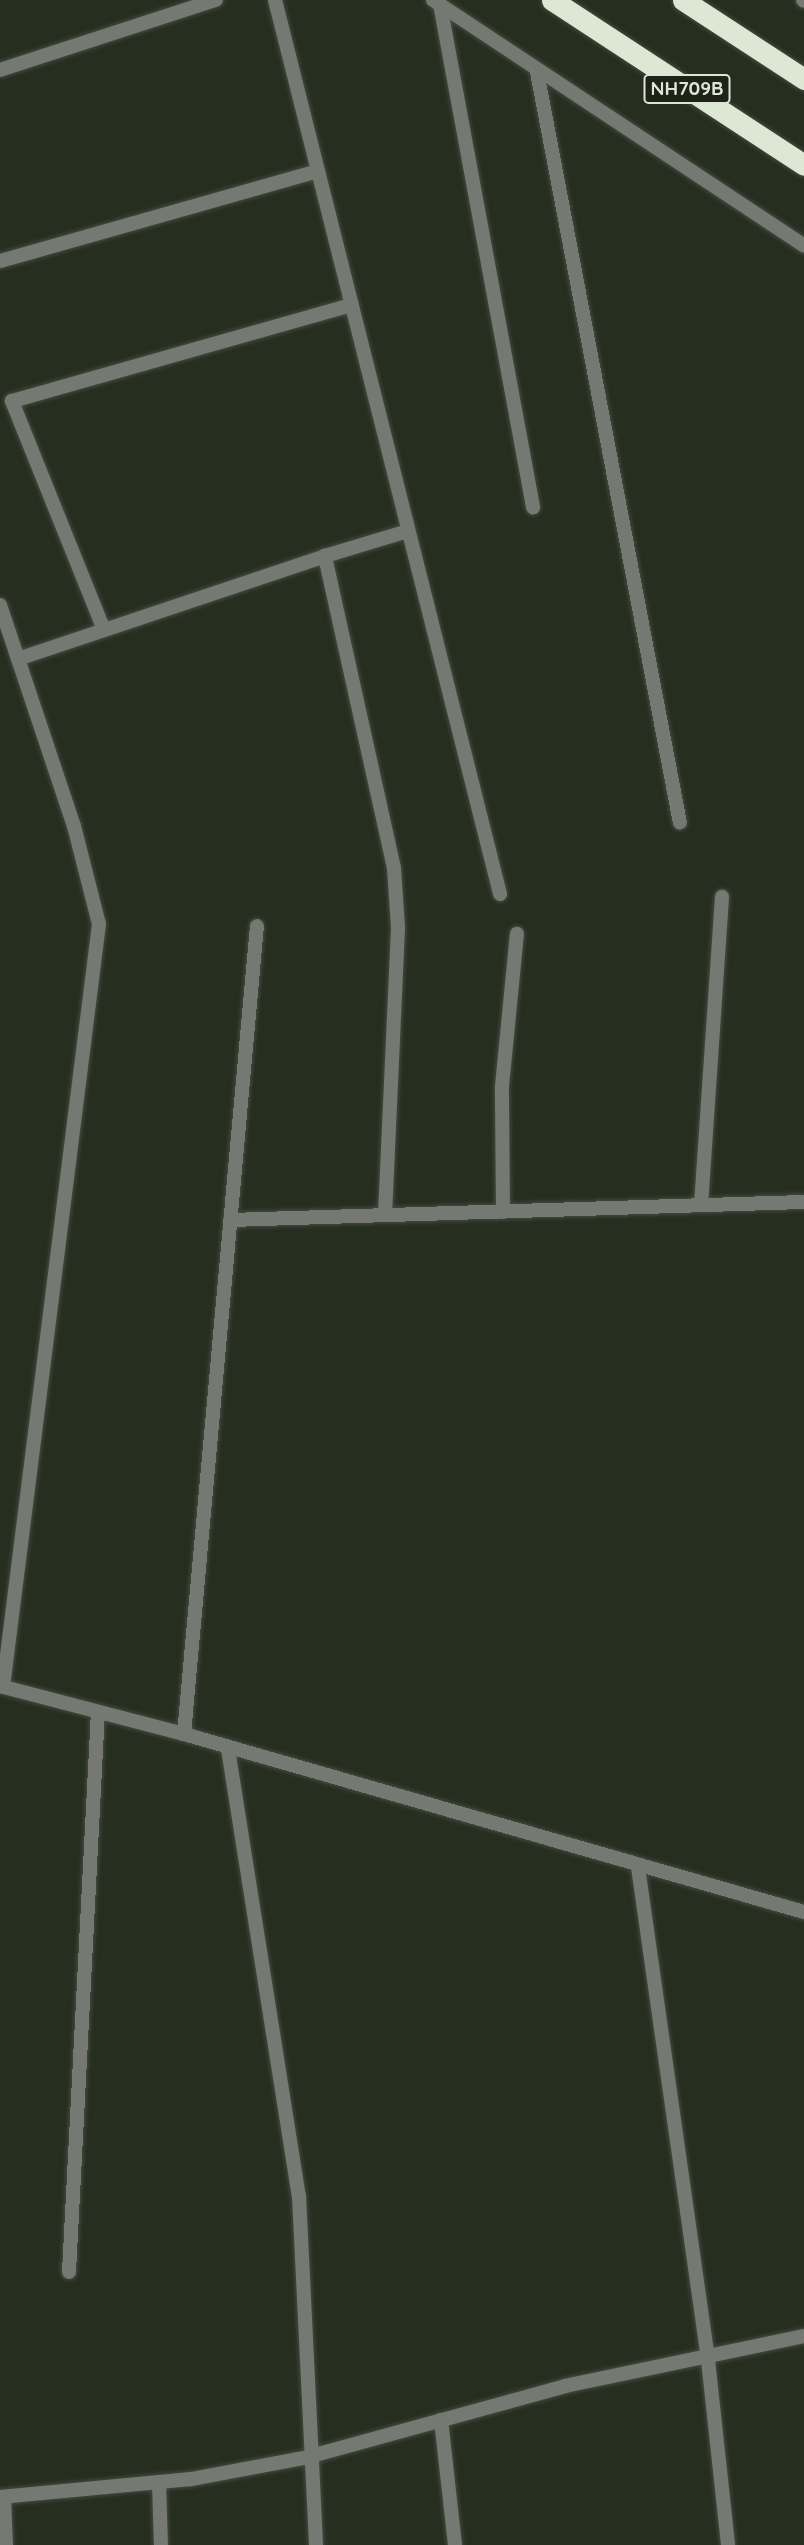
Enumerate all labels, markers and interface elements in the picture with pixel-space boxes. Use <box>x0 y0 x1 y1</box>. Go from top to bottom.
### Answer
road number: NH709B <box>643 74 731 104</box>

